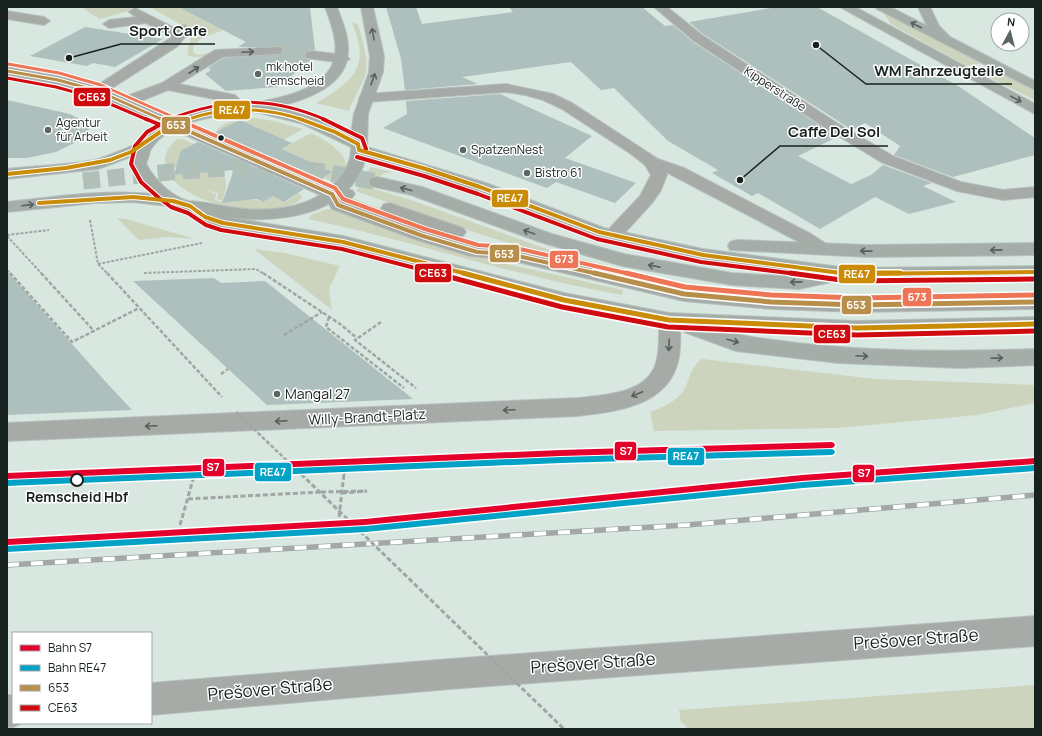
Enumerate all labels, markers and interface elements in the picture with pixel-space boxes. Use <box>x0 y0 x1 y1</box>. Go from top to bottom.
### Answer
north arrow <box>990 12 1030 52</box>
text: N <box>1006 14 1016 30</box>
callout: Sport Cafe <box>121 17 215 44</box>
text: Sport Cafe <box>129 20 207 41</box>
one-way arrow <box>910 21 922 28</box>
one-way arrow <box>369 28 377 41</box>
one-way arrow <box>241 48 254 55</box>
callout: WM Fahrzeugteile <box>866 57 1012 84</box>
place label: mk hotel remscheid <box>266 58 324 89</box>
text: WM Fahrzeugteile <box>874 60 1004 81</box>
street label: Kipperstraße <box>741 62 810 115</box>
one-way arrow <box>188 66 200 74</box>
marker: mk hotel remscheid <box>253 69 263 79</box>
one-way arrow <box>369 74 377 86</box>
line badge: CE63 <box>73 87 111 107</box>
text: CE63 <box>78 89 106 104</box>
one-way arrow <box>1009 96 1021 104</box>
line badge: RE47 <box>213 100 251 120</box>
text: RE47 <box>219 102 245 117</box>
place label: Agentur für Arbeit <box>56 114 108 145</box>
line badge: 653 <box>161 116 191 135</box>
text: 653 <box>166 117 186 132</box>
callout: Caffe Del Sol <box>780 119 888 146</box>
text: Caffe Del Sol <box>788 121 880 142</box>
marker: Agentur für Arbeit <box>43 125 53 135</box>
unlabelled marker <box>216 133 226 143</box>
place label: SpatzenNest <box>471 141 543 158</box>
marker: SpatzenNest <box>458 145 468 155</box>
place label: Bistro 61 <box>535 164 582 181</box>
marker: Bistro 61 <box>522 168 532 178</box>
one-way arrow <box>400 185 413 192</box>
line badge: RE47 <box>491 189 529 208</box>
text: RE47 <box>497 190 523 205</box>
one-way arrow <box>21 201 34 209</box>
one-way arrow <box>523 227 535 235</box>
line badge: 653 <box>489 244 520 263</box>
text: 653 <box>494 246 514 261</box>
one-way arrow <box>990 246 1003 253</box>
one-way arrow <box>860 247 873 255</box>
line badge: 673 <box>549 250 579 269</box>
text: 673 <box>554 251 574 266</box>
one-way arrow <box>648 262 661 270</box>
line badge: CE63 <box>414 263 452 283</box>
line badge: RE47 <box>838 264 876 284</box>
text: CE63 <box>419 265 447 280</box>
text: RE47 <box>844 266 870 281</box>
one-way arrow <box>790 278 803 286</box>
line badge: 673 <box>902 287 932 307</box>
text: 673 <box>907 289 927 304</box>
line badge: 653 <box>841 295 872 315</box>
text: 653 <box>846 297 866 312</box>
line badge: CE63 <box>813 324 851 344</box>
text: CE63 <box>818 326 846 341</box>
one-way arrow <box>665 338 673 351</box>
one-way arrow <box>726 338 739 345</box>
one-way arrow <box>855 352 868 360</box>
one-way arrow <box>990 354 1003 362</box>
place label: Mangal 27 <box>285 384 350 403</box>
marker: Mangal 27 <box>272 389 282 399</box>
one-way arrow <box>631 391 643 399</box>
street label: Willy-Brandt-Platz <box>308 404 426 429</box>
one-way arrow <box>503 407 516 414</box>
one-way arrow <box>275 417 288 424</box>
one-way arrow <box>145 423 158 430</box>
line badge: S7 <box>614 441 637 461</box>
text: S7 <box>619 443 633 458</box>
line badge: RE47 <box>667 447 705 466</box>
text: RE47 <box>673 448 699 463</box>
line badge: S7 <box>202 458 225 477</box>
text: S7 <box>206 459 220 474</box>
line badge: RE47 <box>254 462 292 482</box>
text: RE47 <box>260 464 286 479</box>
line badge: S7 <box>852 464 875 483</box>
text: S7 <box>857 465 871 480</box>
marker: Remscheid Hbf <box>70 473 84 487</box>
place label: Remscheid Hbf <box>26 487 129 506</box>
street label: Prešover Straße <box>853 623 979 654</box>
legend <box>12 632 152 724</box>
text: Bahn S7 <box>48 639 92 656</box>
street label: Prešover Straße <box>530 647 656 678</box>
text: Bahn RE47 <box>48 659 106 676</box>
street label: Prešover Straße <box>207 672 333 705</box>
text: 653 <box>48 679 69 696</box>
text: CE63 <box>48 699 78 716</box>

